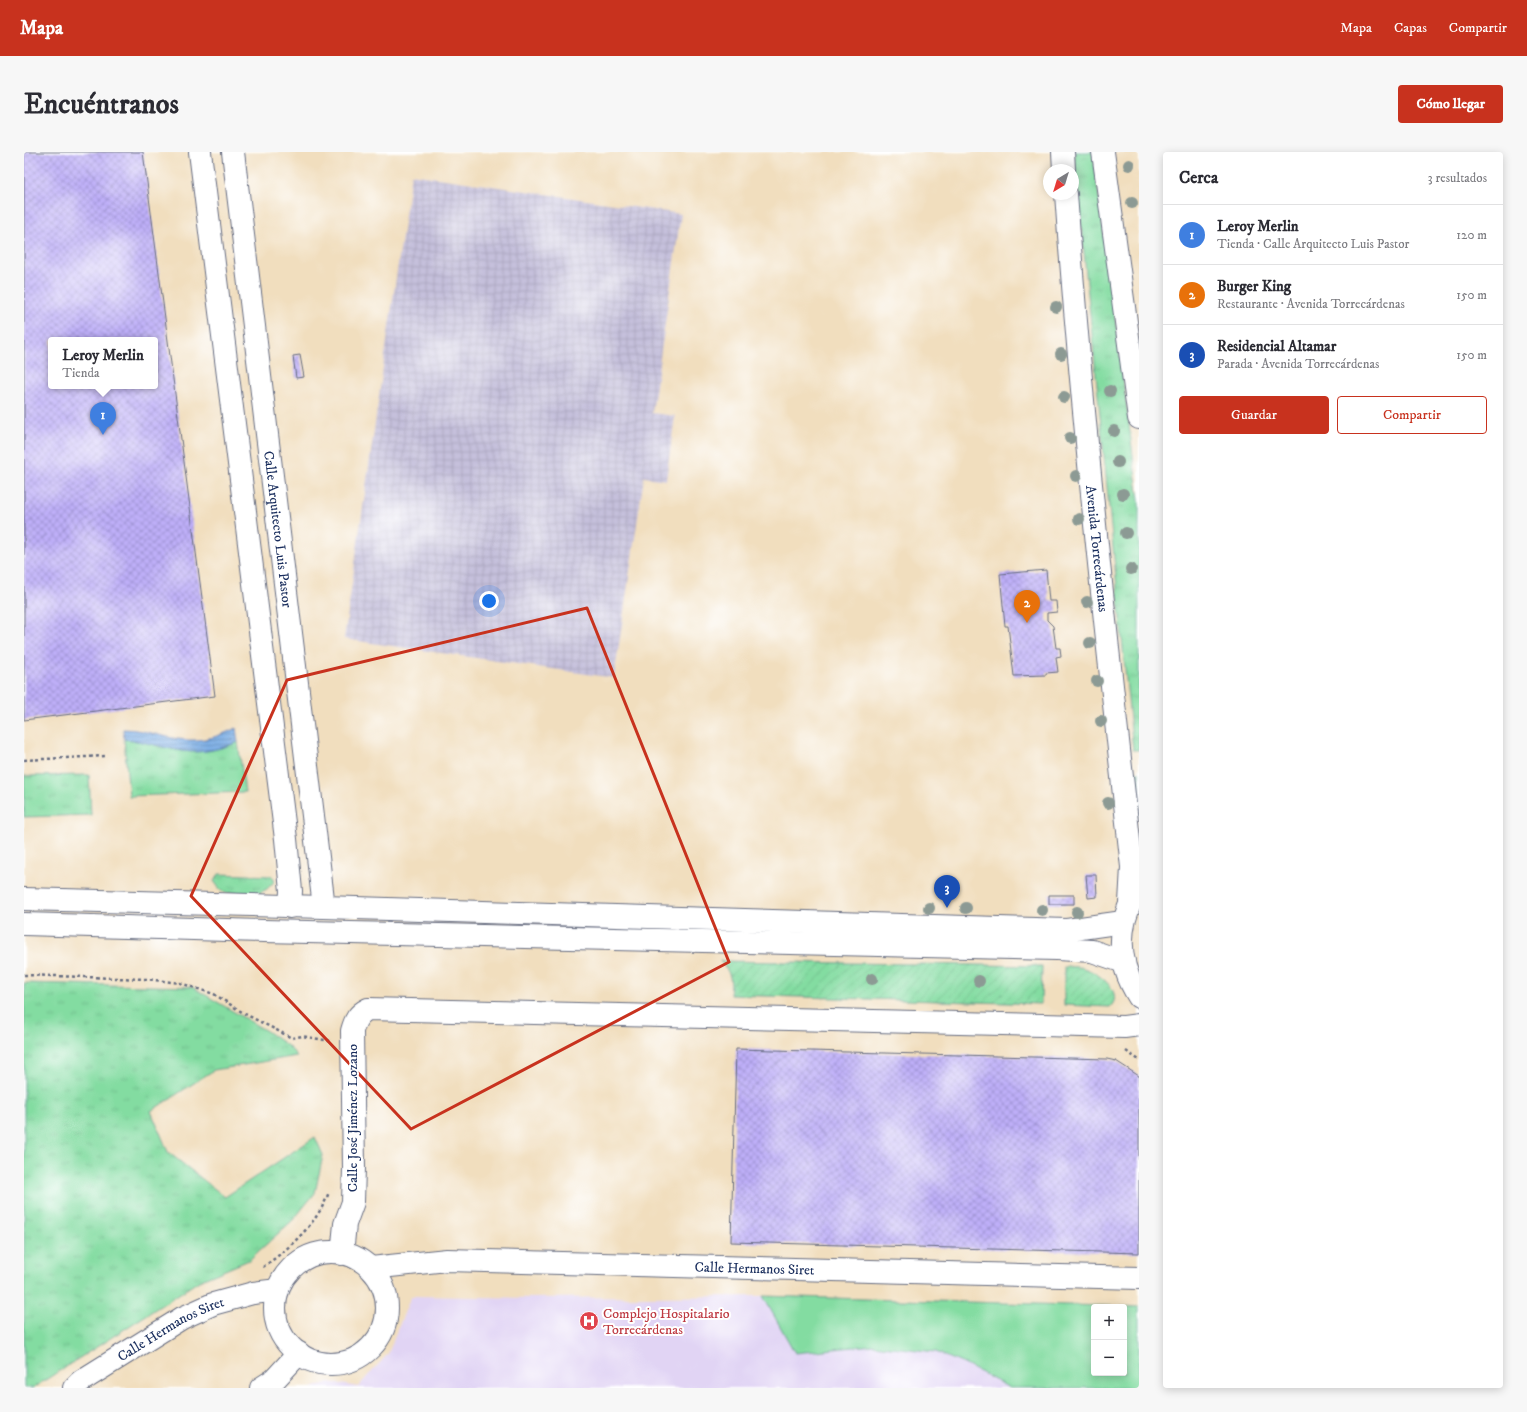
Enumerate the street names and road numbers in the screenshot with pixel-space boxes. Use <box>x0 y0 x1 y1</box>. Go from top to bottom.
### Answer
street label: Calle Arquitecto Luis Pastor <box>259 450 296 610</box>
street label: Avenida Torrecárdenas <box>1081 484 1112 613</box>
street label: Calle José Jiménez Lozano <box>344 1044 362 1192</box>
street label: Calle Hermanos Siret <box>694 1258 815 1280</box>
street label: Calle Hermanos Siret <box>114 1293 227 1366</box>

